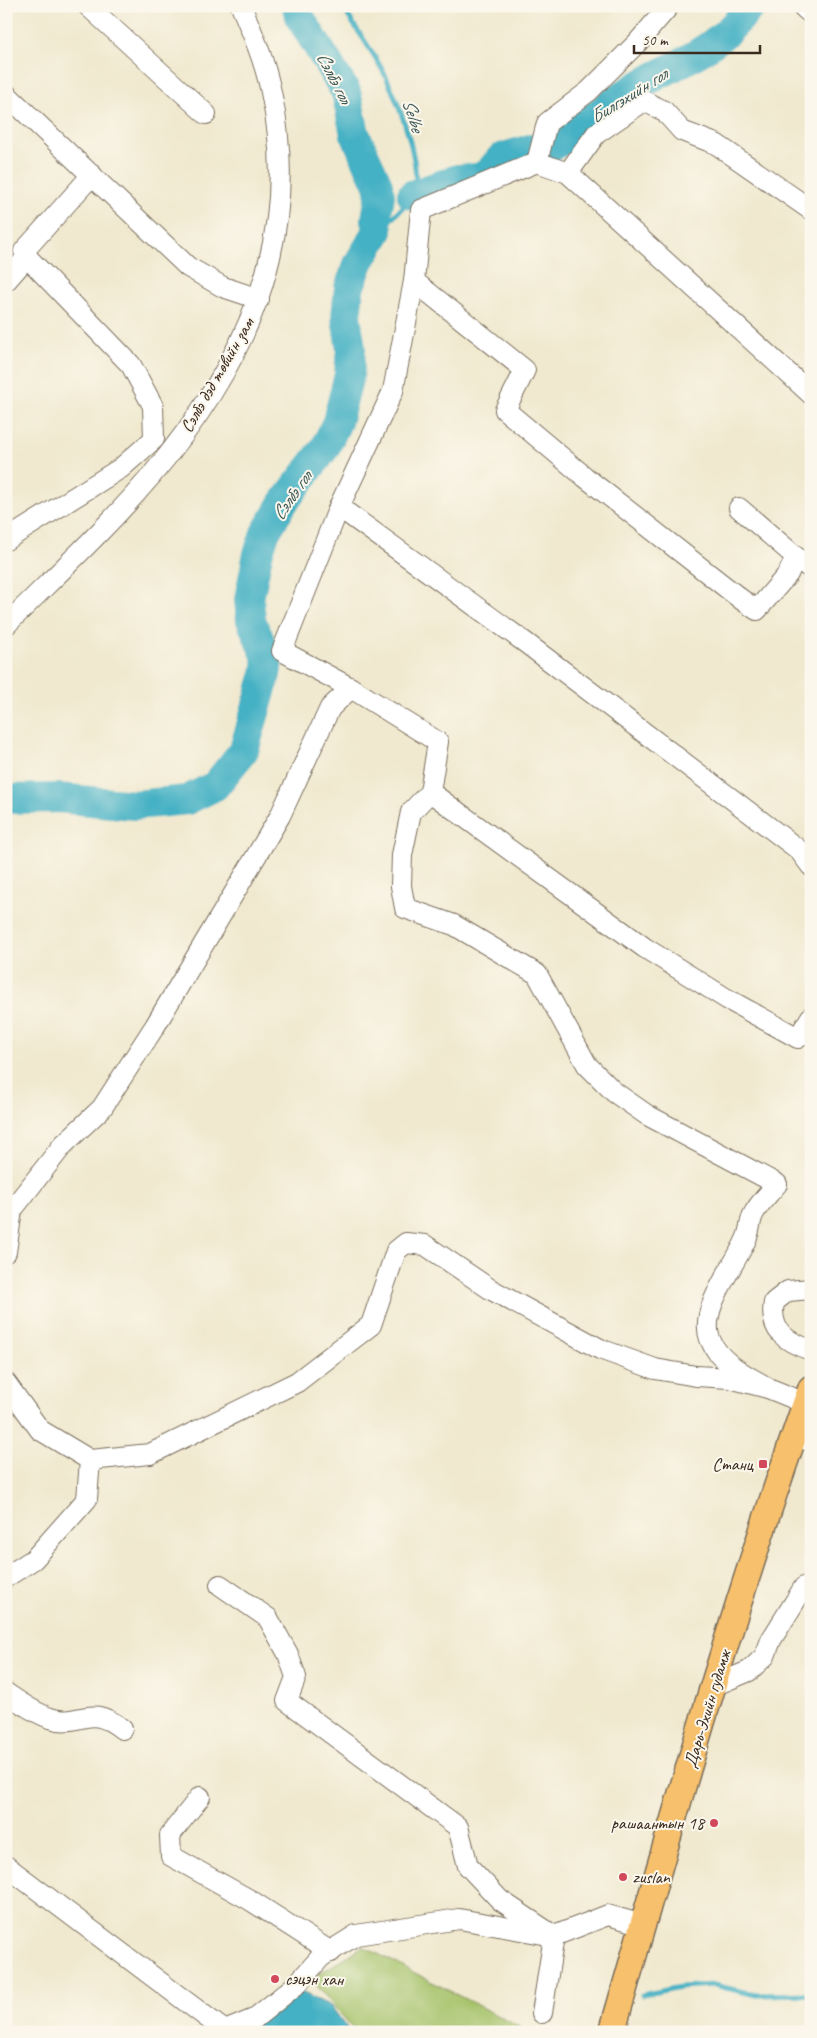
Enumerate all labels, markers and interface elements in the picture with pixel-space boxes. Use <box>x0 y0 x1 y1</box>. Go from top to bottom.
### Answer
scale bar <box>634 22 761 54</box>
text: 50 m <box>642 31 669 50</box>
water label: Сэлбэ гол <box>311 48 359 110</box>
water label: Билгэхийн гол <box>585 61 674 129</box>
water label: Selbe <box>397 96 430 137</box>
street label: Сэлбэ дэд төвийн зам <box>175 312 260 437</box>
water label: Сэлбэ гол <box>266 464 319 525</box>
place label: Станц <box>712 1453 754 1475</box>
marker: Станц <box>757 1458 769 1470</box>
street label: Дарь-Эхийн гудамж <box>679 1646 736 1771</box>
place label: рашаантын 18 <box>611 1812 706 1834</box>
marker: рашаантын 18 <box>708 1817 720 1829</box>
place label: zuslan <box>633 1866 671 1888</box>
marker: zuslan <box>617 1871 629 1883</box>
place label: сэцэн хан <box>285 1968 345 1990</box>
marker: сэцэн хан <box>269 1973 281 1985</box>

